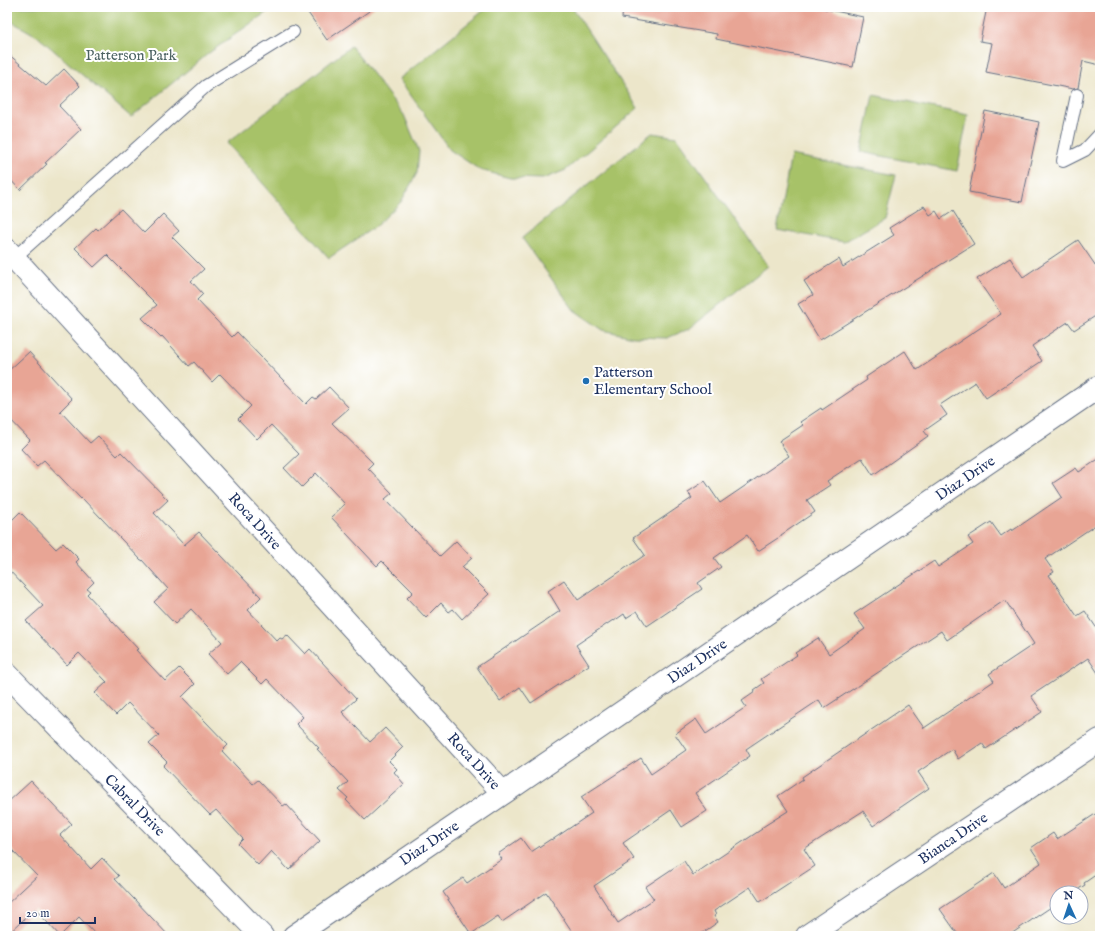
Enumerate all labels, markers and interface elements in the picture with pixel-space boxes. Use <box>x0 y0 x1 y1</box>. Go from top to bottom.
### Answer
park label: Patterson Park <box>86 46 177 65</box>
place label: Patterson Elementary School <box>594 363 713 399</box>
marker: Patterson Elementary School <box>581 376 591 386</box>
street label: Diaz Drive <box>932 452 999 505</box>
street label: Roca Drive <box>224 489 285 554</box>
street label: Diaz Drive <box>664 635 731 688</box>
street label: Roca Drive <box>443 729 504 794</box>
street label: Cabral Drive <box>100 770 169 841</box>
street label: Bianca Drive <box>915 808 992 869</box>
street label: Diaz Drive <box>396 817 463 870</box>
north arrow <box>1049 885 1089 925</box>
text: N <box>1062 889 1074 903</box>
scale bar <box>20 899 95 925</box>
text: 20 m <box>26 906 49 921</box>

